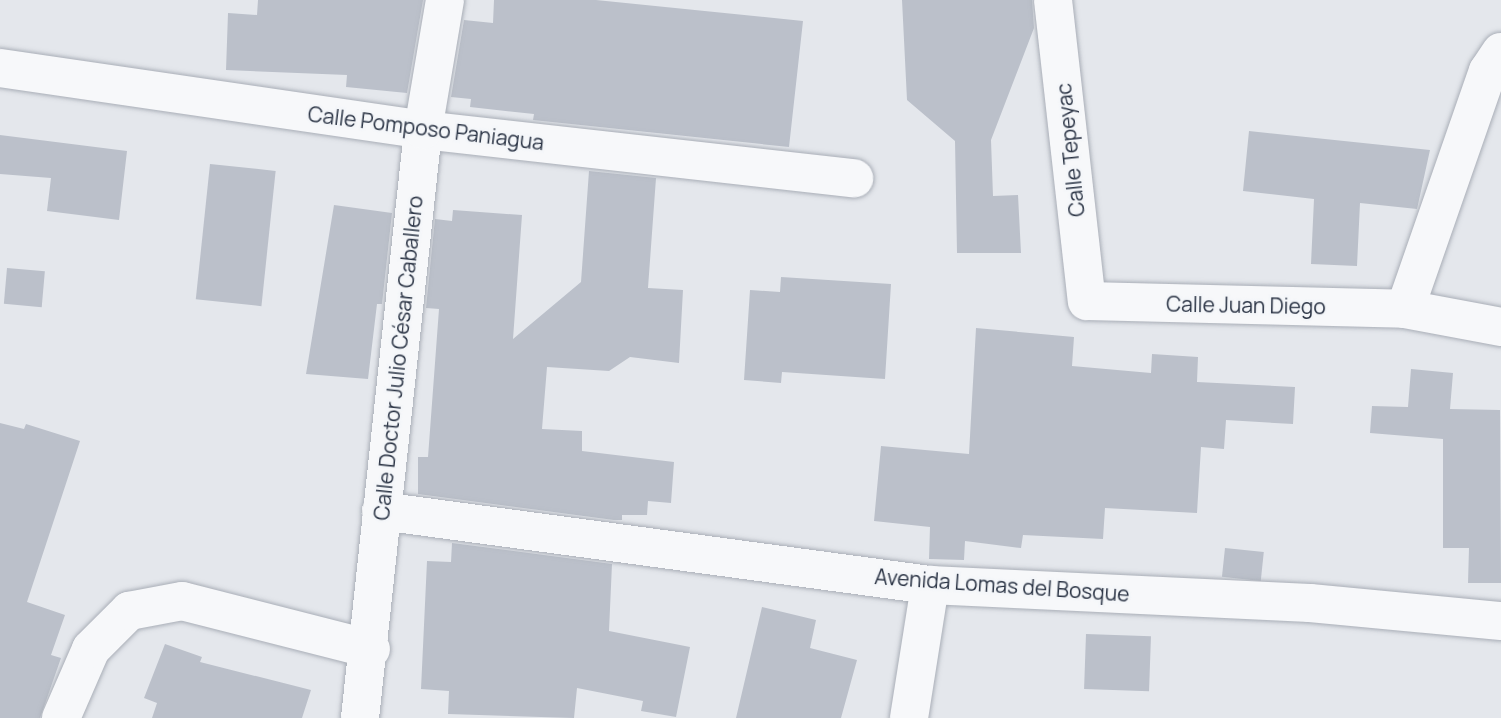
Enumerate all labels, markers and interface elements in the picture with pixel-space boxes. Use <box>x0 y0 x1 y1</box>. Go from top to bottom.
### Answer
street label: Calle Tepeyac <box>1050 82 1090 218</box>
street label: Calle Pomposo Paniagua <box>307 101 545 155</box>
street label: Calle Doctor Julio César Caballero <box>368 194 428 522</box>
street label: Calle Juan Diego <box>1166 291 1326 319</box>
street label: Avenida Lomas del Bosque <box>874 564 1130 606</box>

